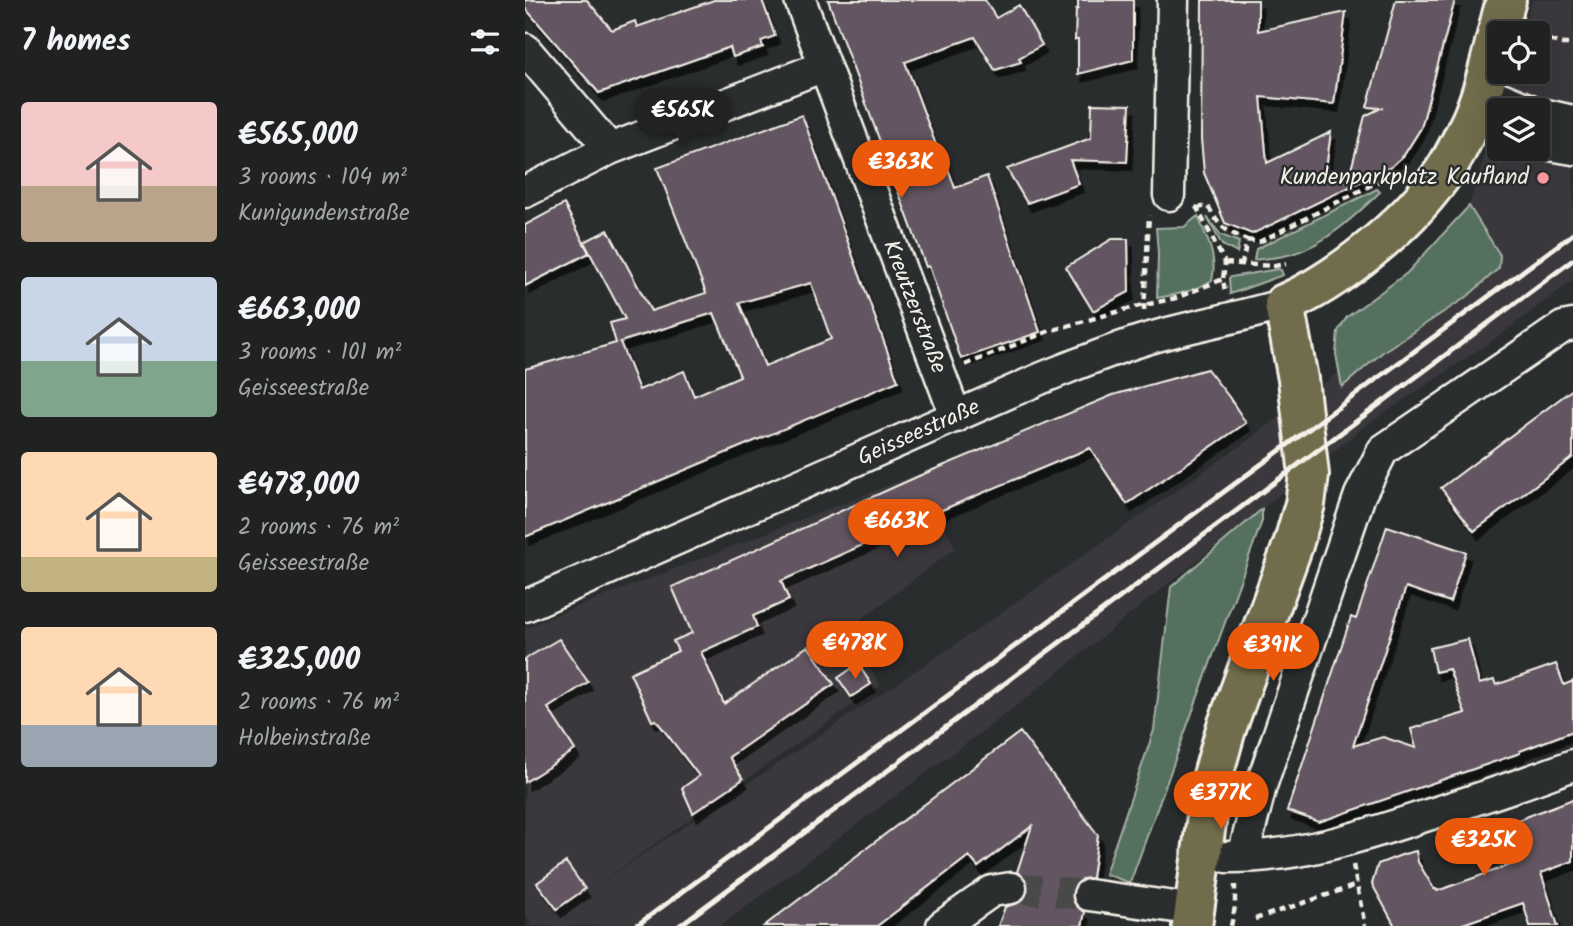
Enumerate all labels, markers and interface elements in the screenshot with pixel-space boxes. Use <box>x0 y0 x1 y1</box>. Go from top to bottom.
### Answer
text: 7 homes <box>21 18 131 66</box>
map controls <box>1487 21 1550 161</box>
button: locate <box>1487 21 1550 84</box>
icon: filters <box>466 23 504 61</box>
pin: €565K <box>634 88 732 148</box>
text: €565K <box>651 93 715 129</box>
button: layers <box>1487 98 1550 161</box>
text: €565,000 <box>238 112 358 160</box>
icon: home <box>77 130 161 214</box>
pin: €363K <box>852 140 950 200</box>
text: €363K <box>868 145 934 181</box>
text: 3 rooms · 104 m² <box>238 160 407 196</box>
place label: Kundenparkplatz Kaufland <box>1280 160 1530 196</box>
marker: Kundenparkplatz Kaufland <box>1535 170 1551 186</box>
text: Kunigundenstraße <box>238 196 410 232</box>
street label: Kreutzerstraße <box>872 235 956 379</box>
text: €663,000 <box>238 287 360 335</box>
icon: home <box>77 305 161 389</box>
text: 3 rooms · 101 m² <box>238 335 401 371</box>
text: Geisseestraße <box>238 371 369 407</box>
street label: Geisseestraße <box>852 390 986 476</box>
text: €478,000 <box>238 462 359 510</box>
icon: home <box>77 480 161 564</box>
pin: €663K <box>848 500 946 559</box>
text: €663K <box>864 504 930 540</box>
text: 2 rooms · 76 m² <box>238 510 399 546</box>
text: Geisseestraße <box>238 546 369 582</box>
pin: €478K <box>806 622 904 681</box>
pin: €391K <box>1224 624 1322 683</box>
text: €478K <box>822 626 888 662</box>
text: €391K <box>1243 628 1303 664</box>
text: €325,000 <box>238 637 360 685</box>
icon: home <box>77 655 161 739</box>
text: 2 rooms · 76 m² <box>238 685 399 721</box>
text: Holbeinstraße <box>238 721 371 757</box>
pin: €377K <box>1172 772 1270 831</box>
text: €377K <box>1190 776 1252 812</box>
pin: €325K <box>1435 818 1533 878</box>
text: €325K <box>1451 823 1517 859</box>

